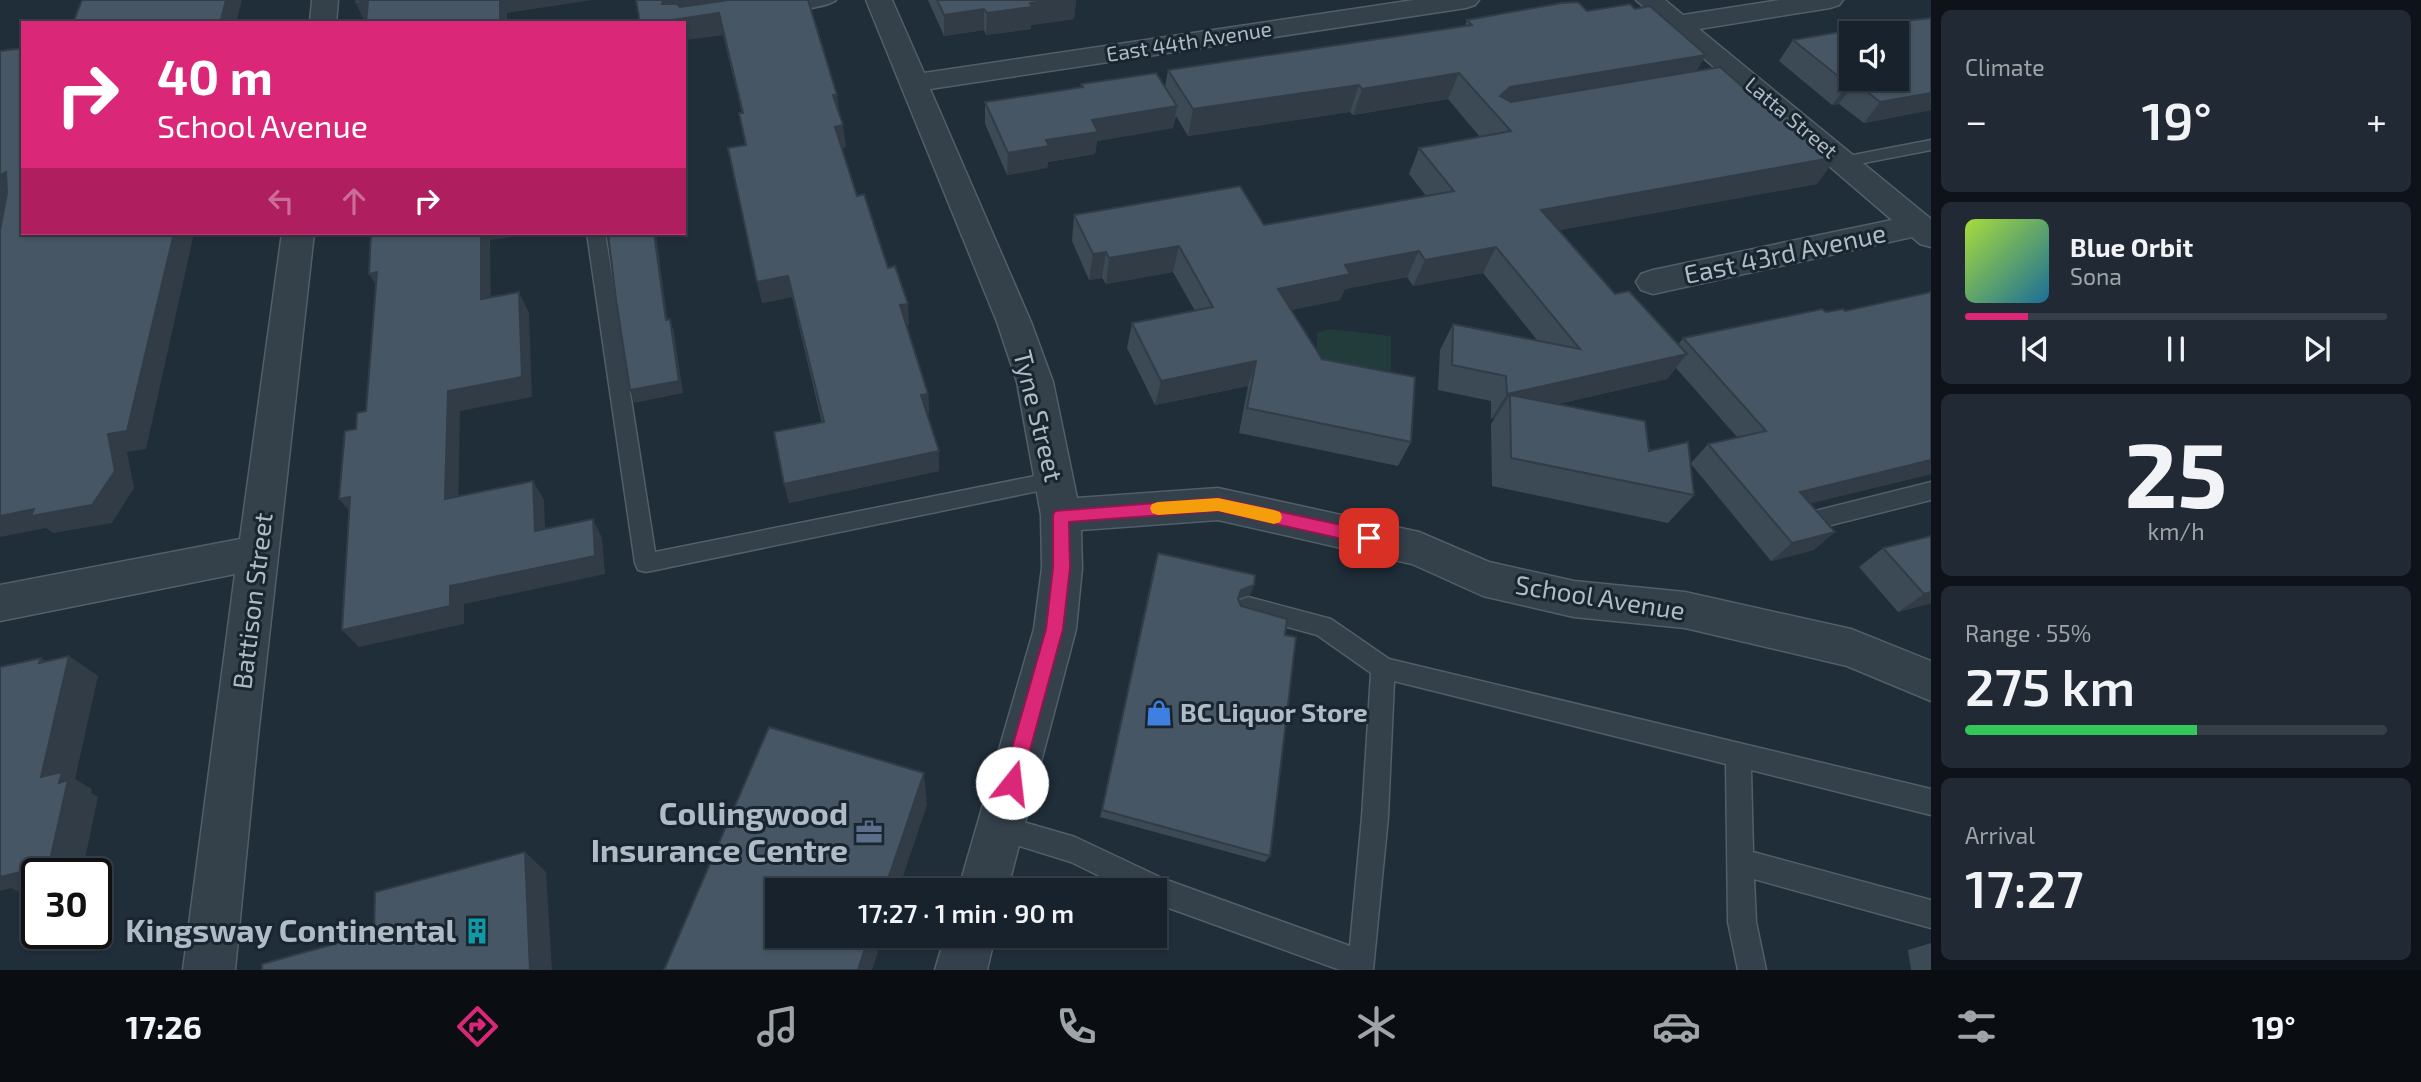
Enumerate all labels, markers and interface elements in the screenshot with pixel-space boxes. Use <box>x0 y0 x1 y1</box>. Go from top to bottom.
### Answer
street label: East 44th Avenue <box>1104 15 1273 66</box>
map controls <box>1839 21 1909 91</box>
button: sound <box>1839 21 1909 91</box>
text: 40 m <box>157 46 273 105</box>
icon: right <box>42 49 133 140</box>
text: Climate <box>1965 53 2045 81</box>
street label: Latta Street <box>1741 71 1843 163</box>
text: 19° <box>2141 88 2212 150</box>
text: − <box>1965 97 1987 143</box>
text: + <box>2366 97 2387 143</box>
text: School Avenue <box>157 106 368 144</box>
icon: left <box>262 182 300 220</box>
icon: ahead <box>335 182 373 220</box>
icon: right <box>408 182 446 220</box>
street label: East 43rd Avenue <box>1681 216 1888 289</box>
text: Blue Orbit <box>2070 231 2193 262</box>
text: Sona <box>2070 262 2122 290</box>
icon: previous <box>2016 330 2054 368</box>
icon: pause <box>2157 330 2195 368</box>
icon: next <box>2298 330 2336 368</box>
street label: Tyne Street <box>1008 347 1071 485</box>
text: 25 <box>2124 417 2228 526</box>
pin <box>1339 508 1399 568</box>
street label: Battison Street <box>225 511 278 691</box>
text: km/h <box>2147 517 2205 545</box>
icon: arrive <box>1350 519 1388 557</box>
street label: School Avenue <box>1513 568 1687 625</box>
text: Range · 55% <box>1965 619 2091 647</box>
text: 275 km <box>1965 654 2135 716</box>
place label: BC Liquor Store <box>1180 696 1368 727</box>
shop icon: BC Liquor Store <box>1144 698 1174 728</box>
position arrow <box>975 746 1049 820</box>
place label: Collingwood Insurance Centre <box>591 793 848 868</box>
office icon: Collingwood Insurance Centre <box>854 817 884 847</box>
text: Arrival <box>1965 821 2035 849</box>
text: 17:27 <box>1965 856 2084 918</box>
speed limit sign: 30 <box>21 858 112 949</box>
text: 17:27 · 1 min · 90 m <box>858 897 1074 928</box>
place label: Kingsway Continental <box>125 910 456 949</box>
building icon: Kingsway Continental <box>462 916 492 946</box>
icon: directions <box>453 1002 502 1051</box>
icon: music <box>753 1002 802 1051</box>
icon: phone <box>1052 1002 1101 1051</box>
icon: climate <box>1352 1002 1401 1051</box>
icon: car <box>1652 1002 1701 1051</box>
icon: filters <box>1952 1002 2001 1051</box>
text: 17:26 <box>125 1007 202 1045</box>
text: 19° <box>2252 1007 2295 1045</box>

